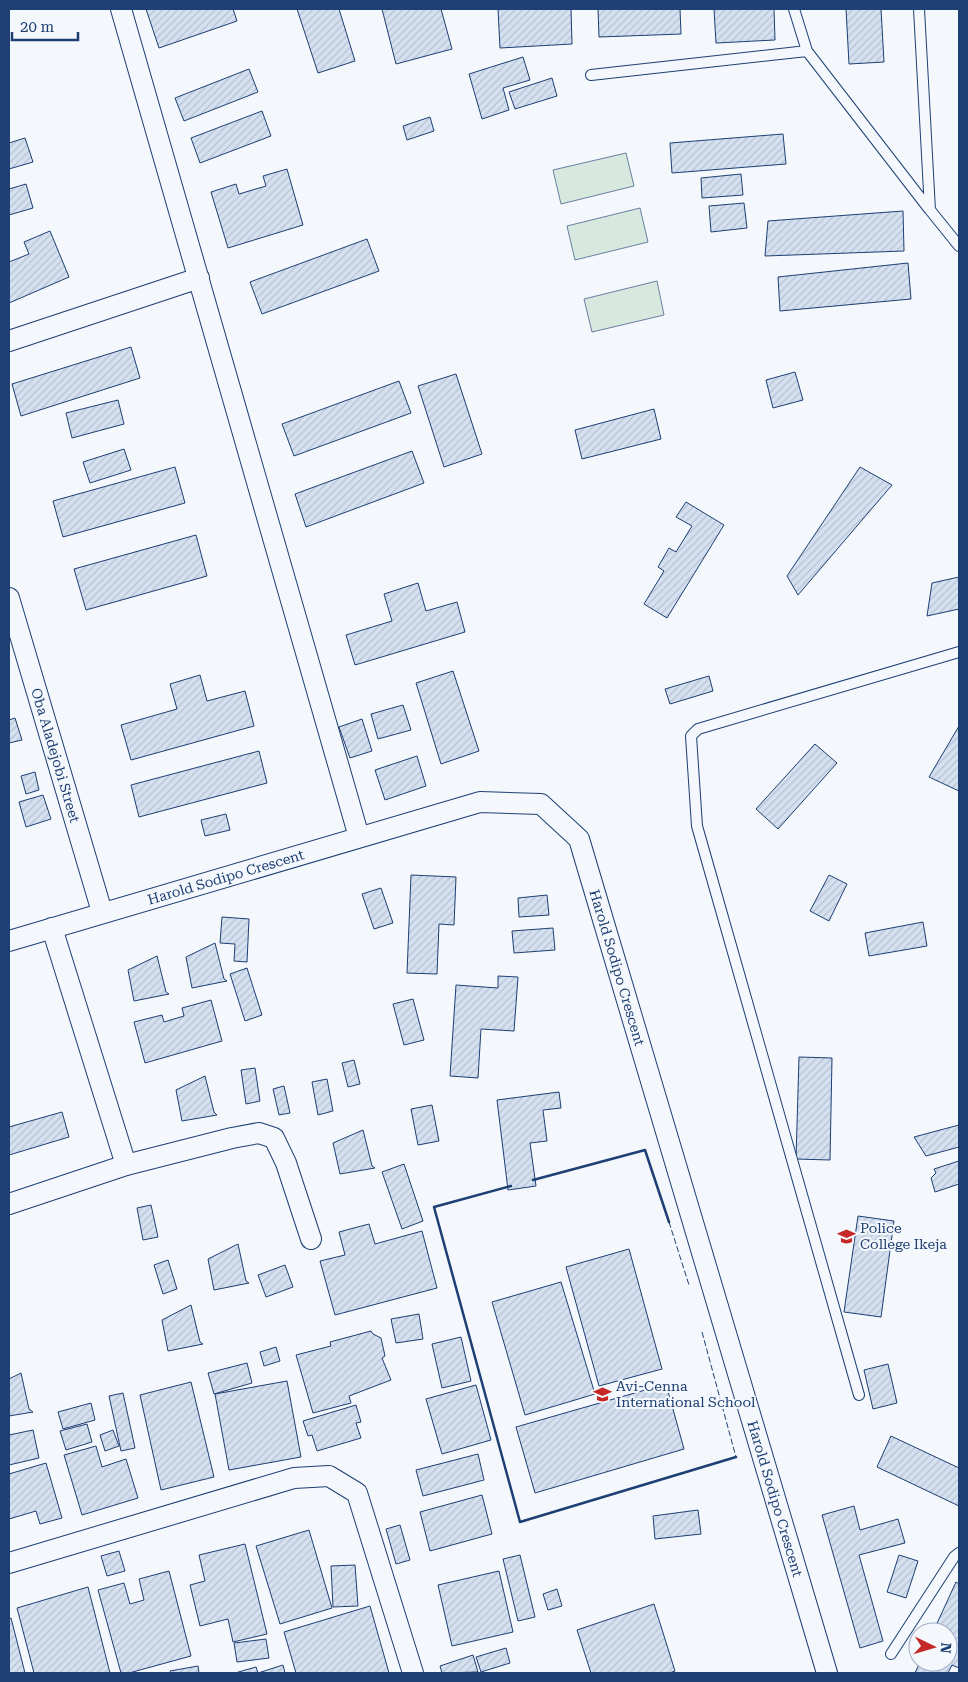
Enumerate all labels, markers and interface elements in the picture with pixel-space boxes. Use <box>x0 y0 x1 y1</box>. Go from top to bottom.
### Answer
scale bar <box>12 10 79 42</box>
text: 20 m <box>20 18 55 36</box>
street label: Oba Aladejobi Street <box>28 686 83 824</box>
street label: Harold Sodipo Crescent <box>146 846 306 908</box>
street label: Harold Sodipo Crescent <box>586 888 648 1048</box>
place label: Police College Ikeja <box>860 1220 947 1252</box>
school or university icon: Police College Ikeja <box>836 1226 856 1246</box>
place label: Avi-Cenna International School <box>616 1378 756 1410</box>
school or university icon: Avi-Cenna International School <box>592 1384 612 1404</box>
street label: Harold Sodipo Crescent <box>744 1419 806 1579</box>
north arrow <box>908 1622 958 1672</box>
text: N <box>937 1642 954 1654</box>

